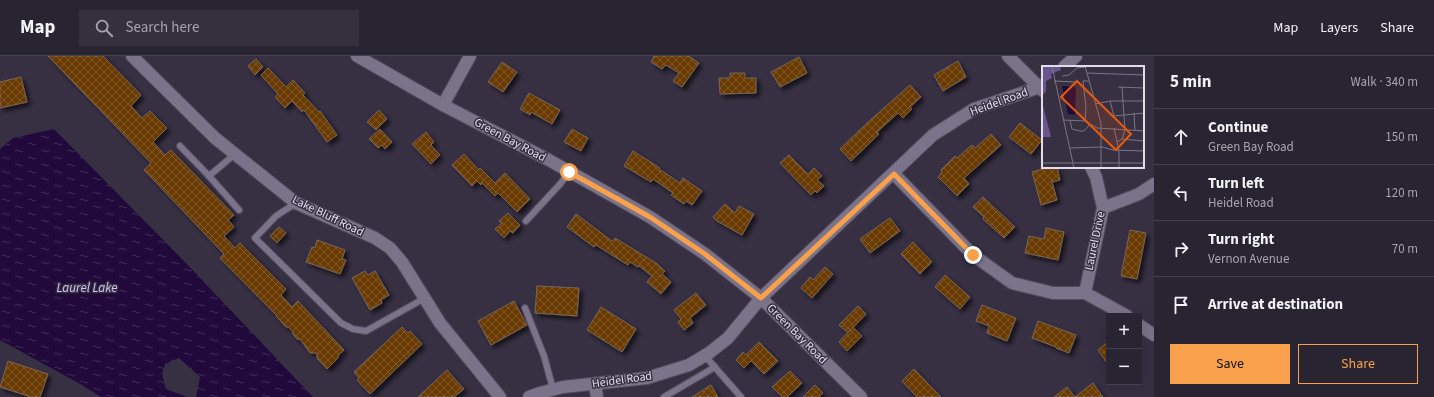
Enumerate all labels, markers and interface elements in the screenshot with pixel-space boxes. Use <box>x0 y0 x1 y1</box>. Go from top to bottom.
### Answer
search box <box>79 10 359 46</box>
text: Map <box>20 14 55 41</box>
icon: search <box>93 17 115 39</box>
text: Search here <box>125 17 199 38</box>
text: Map <box>1273 18 1298 38</box>
text: Layers <box>1320 18 1358 38</box>
text: Share <box>1380 18 1414 38</box>
inset map <box>1042 66 1144 168</box>
text: 5 min <box>1170 70 1211 94</box>
text: Walk · 340 m <box>1350 73 1418 91</box>
street label: Heidel Road <box>968 84 1030 120</box>
street label: Green Bay Road <box>471 114 549 166</box>
text: Continue <box>1208 117 1268 138</box>
icon: ahead <box>1170 126 1192 148</box>
text: 150 m <box>1385 128 1418 146</box>
text: Green Bay Road <box>1208 138 1294 156</box>
route start <box>560 163 578 181</box>
text: Turn left <box>1208 173 1264 194</box>
icon: left <box>1170 182 1192 204</box>
text: 120 m <box>1385 184 1418 202</box>
street label: Lake Bluff Road <box>289 191 367 241</box>
text: Heidel Road <box>1208 194 1274 212</box>
street label: Laurel Drive <box>1080 210 1110 272</box>
text: Turn right <box>1208 229 1274 250</box>
icon: right <box>1170 238 1192 260</box>
text: 70 m <box>1392 240 1418 258</box>
route end <box>964 246 982 264</box>
text: Vernon Avenue <box>1208 250 1289 268</box>
water label: Laurel Lake <box>57 279 117 297</box>
icon: arrive <box>1170 294 1192 316</box>
text: Arrive at destination <box>1208 294 1343 315</box>
street label: Green Bay Road <box>763 300 831 368</box>
map controls <box>1106 313 1142 385</box>
button: + <box>1106 313 1142 349</box>
button: Save <box>1170 344 1290 384</box>
button: Share <box>1298 344 1418 384</box>
button: − <box>1106 349 1142 385</box>
street label: Heidel Road <box>591 367 653 393</box>

